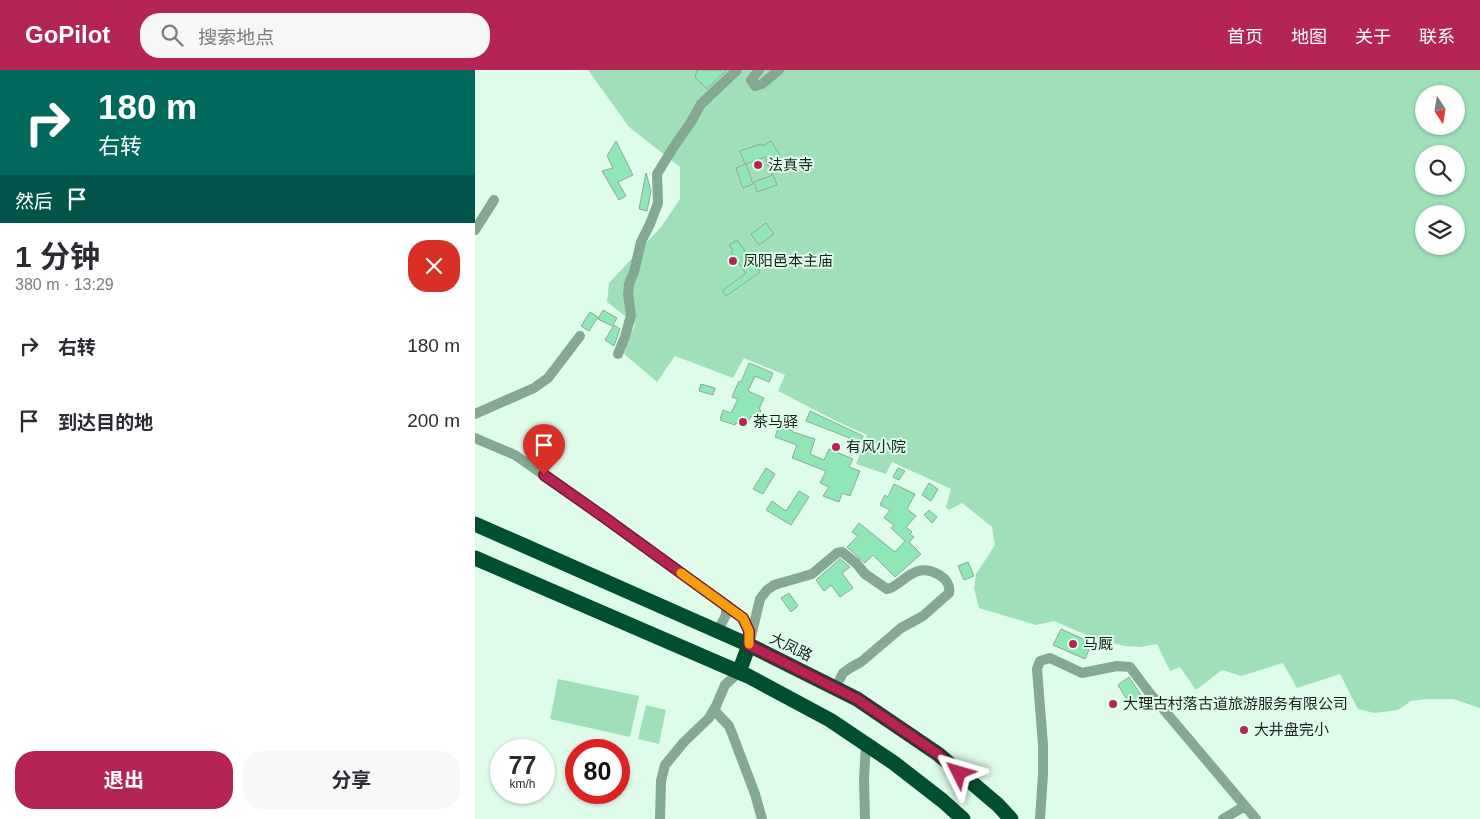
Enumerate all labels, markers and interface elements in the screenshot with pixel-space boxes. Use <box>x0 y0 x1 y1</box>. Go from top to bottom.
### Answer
search box <box>140 13 490 58</box>
text: GoPilot <box>25 21 110 48</box>
icon: search <box>158 21 186 49</box>
text: 搜索地点 <box>198 27 274 48</box>
text: 首页 <box>1227 27 1263 47</box>
text: 地图 <box>1291 27 1327 47</box>
text: 关于 <box>1355 27 1391 47</box>
text: 联系 <box>1419 27 1455 47</box>
north arrow <box>1415 85 1465 135</box>
map controls <box>1415 85 1465 255</box>
text: 180 m <box>98 87 197 126</box>
icon: right <box>15 90 80 155</box>
text: 右转 <box>98 134 142 159</box>
button: search <box>1415 145 1465 195</box>
place label: 法真寺 <box>768 156 813 173</box>
marker: 法真寺 <box>752 159 764 171</box>
icon: arrive <box>63 185 91 213</box>
text: 然后 <box>15 191 53 212</box>
button: layers <box>1415 205 1465 255</box>
text: 1 分钟 <box>15 240 100 273</box>
button: close <box>408 240 460 292</box>
place label: 凤阳邑本主庙 <box>743 252 833 269</box>
marker: 凤阳邑本主庙 <box>727 255 739 267</box>
text: 380 m · 13:29 <box>15 276 114 293</box>
icon: right <box>15 332 43 360</box>
text: 180 m <box>407 335 460 356</box>
text: 右转 <box>58 337 96 358</box>
icon: arrive <box>15 407 43 435</box>
text: 200 m <box>407 410 460 431</box>
text: 到达目的地 <box>58 412 153 433</box>
place label: 茶马驿 <box>753 413 798 430</box>
marker: 茶马驿 <box>737 416 749 428</box>
pin <box>523 424 565 475</box>
icon: arrive <box>530 431 558 459</box>
place label: 有风小院 <box>846 438 906 455</box>
marker: 有风小院 <box>830 441 842 453</box>
street label: 大凤路 <box>767 629 815 664</box>
place label: 马厩 <box>1083 635 1113 652</box>
marker: 马厩 <box>1067 638 1079 650</box>
place label: 大理古村落古道旅游服务有限公司 <box>1123 695 1348 712</box>
marker: 大理古村落古道旅游服务有限公司 <box>1107 698 1119 710</box>
place label: 大井盘完小 <box>1254 721 1329 738</box>
marker: 大井盘完小 <box>1238 724 1250 736</box>
speed limit sign: 80 <box>565 739 630 804</box>
position arrow <box>932 746 984 798</box>
button: 退出 <box>15 751 233 809</box>
button: 分享 <box>243 751 460 809</box>
text: 77 <box>509 751 536 779</box>
text: km/h <box>509 777 536 791</box>

